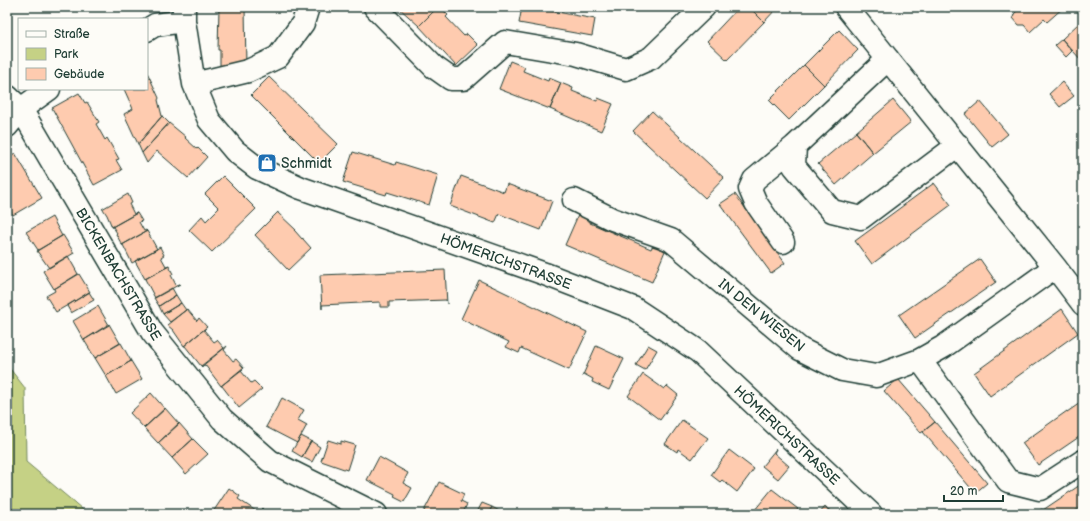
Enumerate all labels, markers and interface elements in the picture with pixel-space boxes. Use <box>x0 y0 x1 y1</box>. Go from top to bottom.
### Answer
legend <box>18 18 148 90</box>
text: Straße <box>54 27 90 42</box>
text: Park <box>54 47 78 62</box>
text: Gebäude <box>54 67 104 82</box>
shop icon: Schmidt <box>256 152 278 174</box>
place label: Schmidt <box>281 155 333 172</box>
street label: BICKENBACHSTRASSE <box>72 205 165 344</box>
street label: HÖMERICHSTRASSE <box>438 229 574 293</box>
street label: IN DEN WIESEN <box>715 275 808 355</box>
street label: HÖMERICHSTRASSE <box>730 381 844 489</box>
scale bar <box>944 477 1003 503</box>
text: 20 m <box>950 484 977 499</box>

